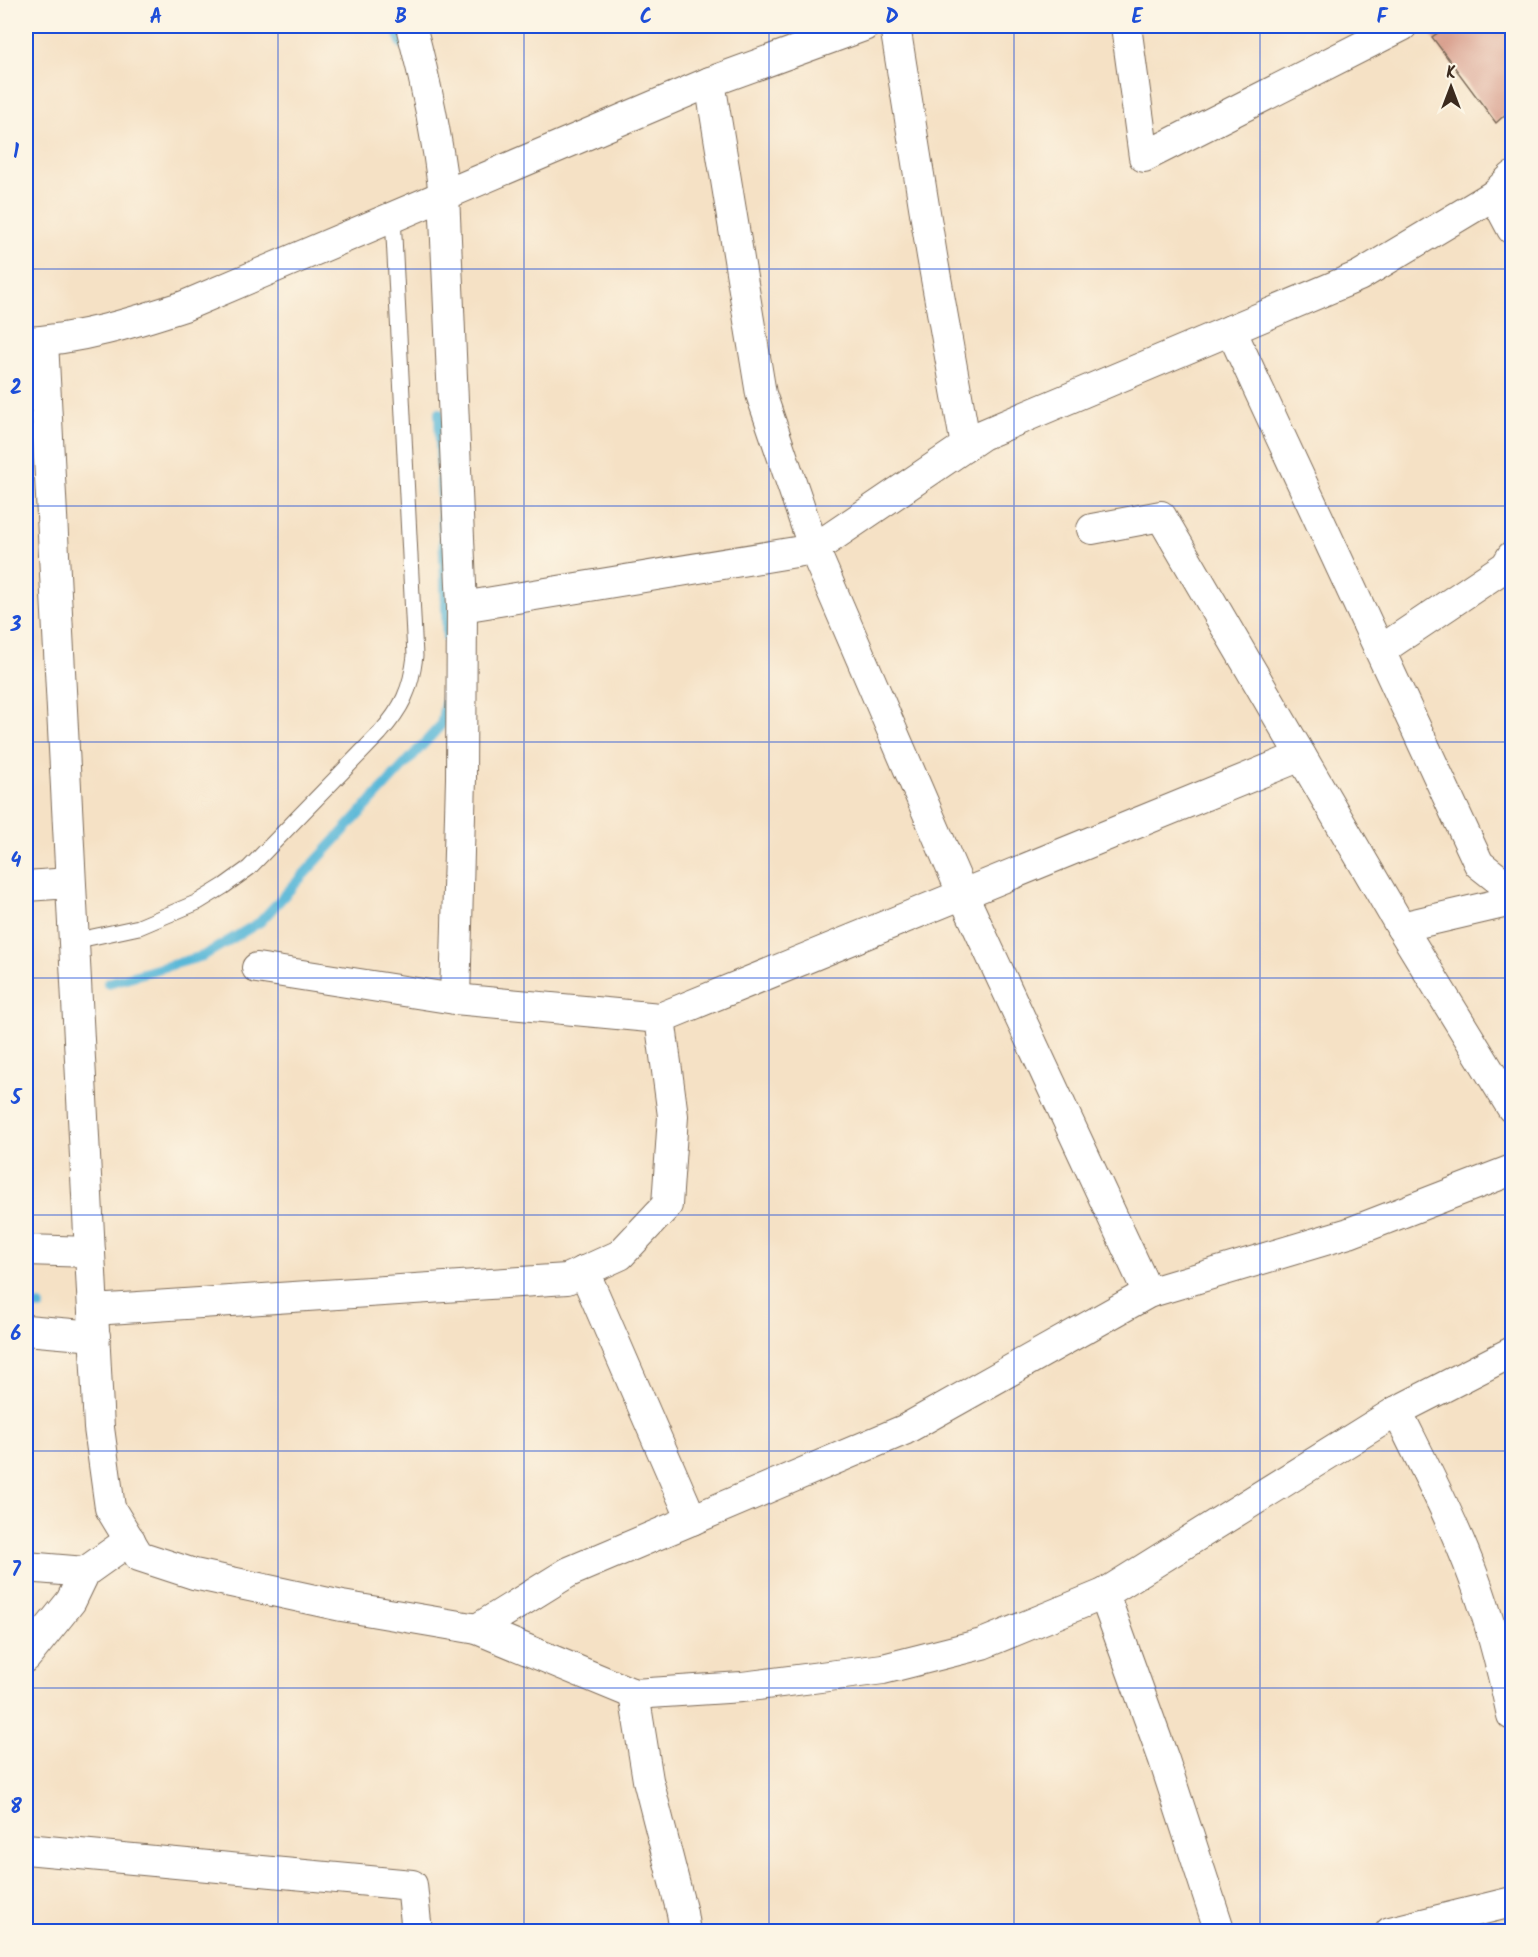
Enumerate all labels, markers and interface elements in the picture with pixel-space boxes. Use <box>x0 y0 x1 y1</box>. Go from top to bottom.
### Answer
text: A <box>150 2 162 34</box>
text: B <box>395 2 407 34</box>
text: C <box>640 2 652 34</box>
text: D <box>885 2 899 34</box>
text: E <box>1131 2 1143 34</box>
text: F <box>1377 2 1389 34</box>
north arrow <box>1421 57 1481 117</box>
text: K <box>1446 61 1456 86</box>
text: 1 <box>13 137 19 169</box>
text: 2 <box>10 373 22 405</box>
text: 3 <box>10 610 22 642</box>
text: 4 <box>11 846 22 878</box>
text: 5 <box>10 1083 23 1115</box>
text: 6 <box>11 1319 22 1351</box>
text: 7 <box>11 1555 21 1587</box>
text: 8 <box>10 1792 22 1824</box>

